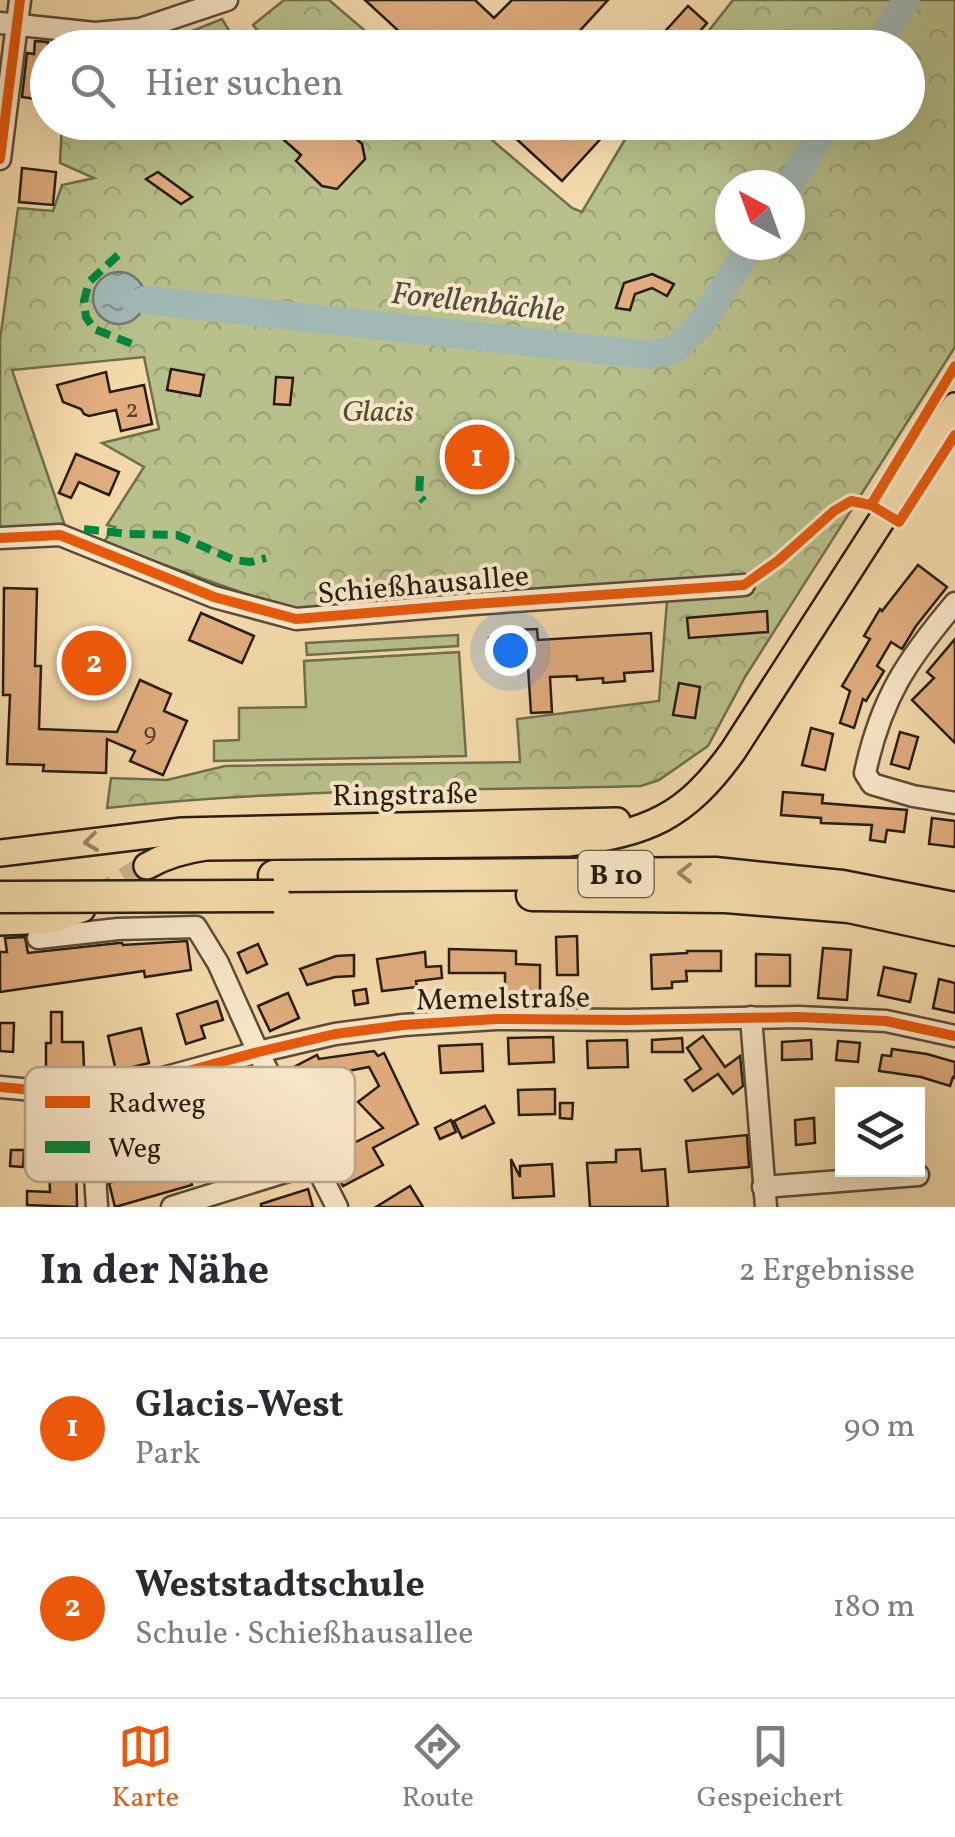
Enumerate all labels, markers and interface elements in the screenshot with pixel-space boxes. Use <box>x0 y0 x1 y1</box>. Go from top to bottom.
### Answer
search box <box>30 30 925 140</box>
icon: search <box>65 58 120 113</box>
text: Hier suchen <box>145 59 344 112</box>
north arrow <box>715 170 805 260</box>
water label: Forellenbächle <box>389 273 567 335</box>
park label: Glacis <box>342 392 414 434</box>
house number: 2 <box>125 393 139 428</box>
pin: 1 <box>444 420 510 494</box>
street label: Schießhausallee <box>316 556 531 616</box>
your location <box>485 625 536 676</box>
pin: 2 <box>62 626 126 700</box>
house number: 9 <box>144 716 157 751</box>
street label: Ringstraße <box>332 774 478 818</box>
one-way arrow <box>83 831 99 852</box>
road number: B 10 <box>578 851 654 897</box>
one-way arrow <box>677 863 693 884</box>
street label: Memelstraße <box>416 977 591 1023</box>
legend <box>25 1067 355 1182</box>
text: Radweg <box>108 1085 206 1124</box>
map controls <box>835 1087 925 1177</box>
button: layers <box>835 1087 925 1177</box>
text: Weg <box>108 1130 161 1169</box>
text: In der Nähe <box>40 1243 269 1302</box>
text: 2 Ergebnisse <box>738 1250 915 1294</box>
text: Glacis-West <box>135 1380 344 1433</box>
text: 1 <box>66 1406 79 1450</box>
text: 90 m <box>844 1406 915 1450</box>
text: Park <box>135 1433 200 1477</box>
text: Weststadtschule <box>135 1560 425 1613</box>
text: 2 <box>64 1586 81 1630</box>
text: 180 m <box>832 1586 915 1630</box>
text: Schule · Schießhausallee <box>135 1613 473 1657</box>
tab: Karte <box>111 1719 179 1818</box>
tab: Route <box>402 1719 474 1818</box>
tab: Gespeichert <box>697 1719 844 1818</box>

